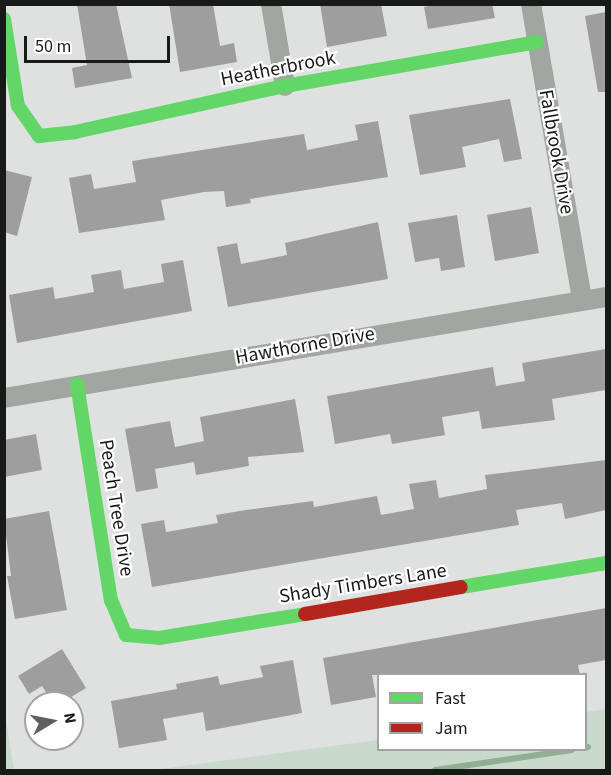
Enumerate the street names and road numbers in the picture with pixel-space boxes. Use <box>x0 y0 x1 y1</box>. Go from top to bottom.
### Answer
street label: Heatherbrook <box>219 46 337 92</box>
street label: Fallbrook Drive <box>533 88 579 216</box>
street label: Hawthorne Drive <box>233 322 377 370</box>
street label: Peach Tree Drive <box>93 438 139 578</box>
street label: Shady Timbers Lane <box>278 559 448 609</box>

